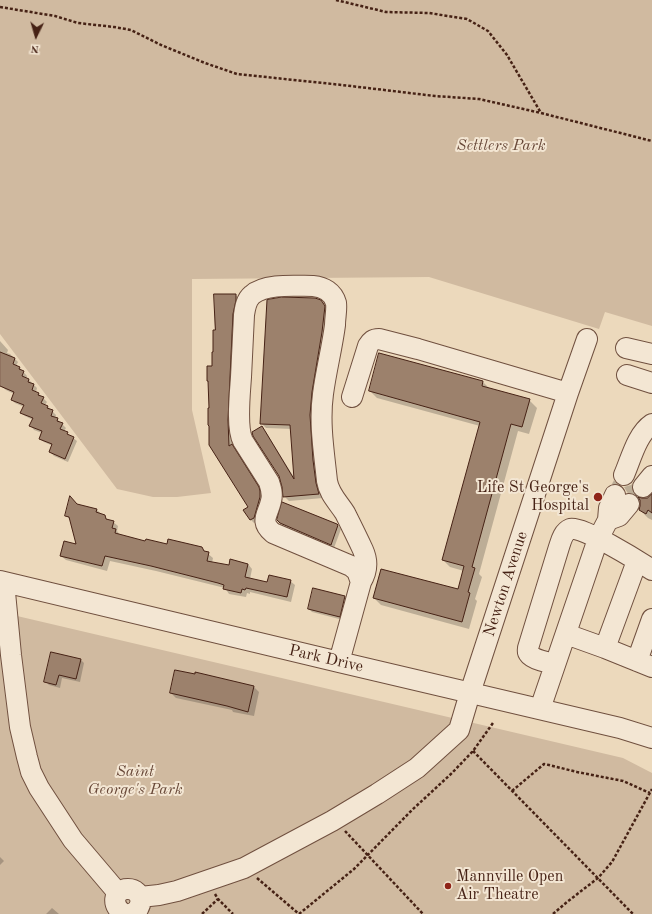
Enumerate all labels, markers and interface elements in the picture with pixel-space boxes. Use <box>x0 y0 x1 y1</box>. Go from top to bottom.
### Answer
north arrow <box>16 16 56 56</box>
text: N <box>30 43 40 54</box>
park label: Settlers Park <box>456 136 546 156</box>
place label: Life St George's Hospital <box>477 478 589 516</box>
marker: Life St George's Hospital <box>592 491 604 503</box>
street label: Newton Avenue <box>480 529 532 639</box>
street label: Park Drive <box>287 641 365 677</box>
park label: Saint George's Park <box>87 762 183 800</box>
place label: Mannville Open Air Theatre <box>456 867 563 905</box>
marker: Mannville Open Air Theatre <box>443 881 453 891</box>

